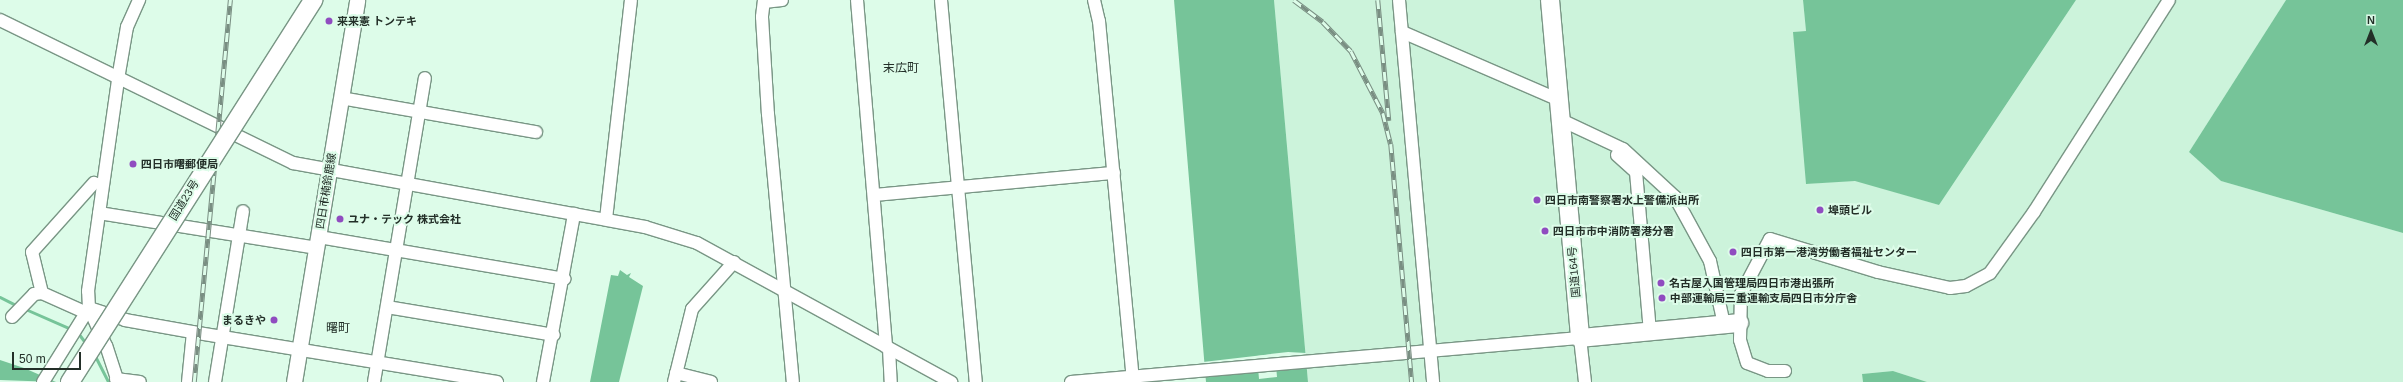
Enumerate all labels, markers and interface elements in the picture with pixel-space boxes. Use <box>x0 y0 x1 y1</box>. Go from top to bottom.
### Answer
north arrow <box>2351 12 2391 52</box>
place label: 来来憲 トンテキ <box>337 14 417 28</box>
text: N <box>2367 14 2375 26</box>
marker: 来来憲 トンテキ <box>324 16 334 26</box>
district label: 末広町 <box>883 62 919 76</box>
street label: 四日市楠鈴鹿線 <box>313 152 339 230</box>
place label: 四日市曙郵便局 <box>141 157 218 171</box>
marker: 四日市曙郵便局 <box>128 159 138 169</box>
street label: 国道23号 <box>166 177 202 223</box>
place label: 四日市南警察署水上警備派出所 <box>1545 193 1699 207</box>
marker: 四日市南警察署水上警備派出所 <box>1532 195 1542 205</box>
place label: 埠頭ビル <box>1828 203 1872 217</box>
marker: 埠頭ビル <box>1815 205 1825 215</box>
place label: ユナ・テック 株式会社 <box>348 212 461 226</box>
marker: ユナ・テック 株式会社 <box>335 214 345 224</box>
place label: 四日市市中消防署港分署 <box>1553 224 1674 238</box>
marker: 四日市市中消防署港分署 <box>1540 226 1550 236</box>
place label: 四日市第一港湾労働者福祉センター <box>1741 245 1917 259</box>
street label: 国道164号 <box>1565 246 1583 298</box>
marker: 四日市第一港湾労働者福祉センター <box>1728 247 1738 257</box>
place label: 名古屋入国管理局四日市港出張所 <box>1669 276 1834 290</box>
marker: 名古屋入国管理局四日市港出張所 <box>1656 278 1666 288</box>
place label: 中部運輸局三重運輸支局四日市分庁舎 <box>1670 291 1857 305</box>
marker: 中部運輸局三重運輸支局四日市分庁舎 <box>1657 293 1667 303</box>
place label: まるきや <box>222 313 266 327</box>
marker: まるきや <box>269 315 279 325</box>
district label: 曙町 <box>326 322 350 336</box>
scale bar <box>14 344 83 370</box>
text: 50 m <box>19 352 46 366</box>

